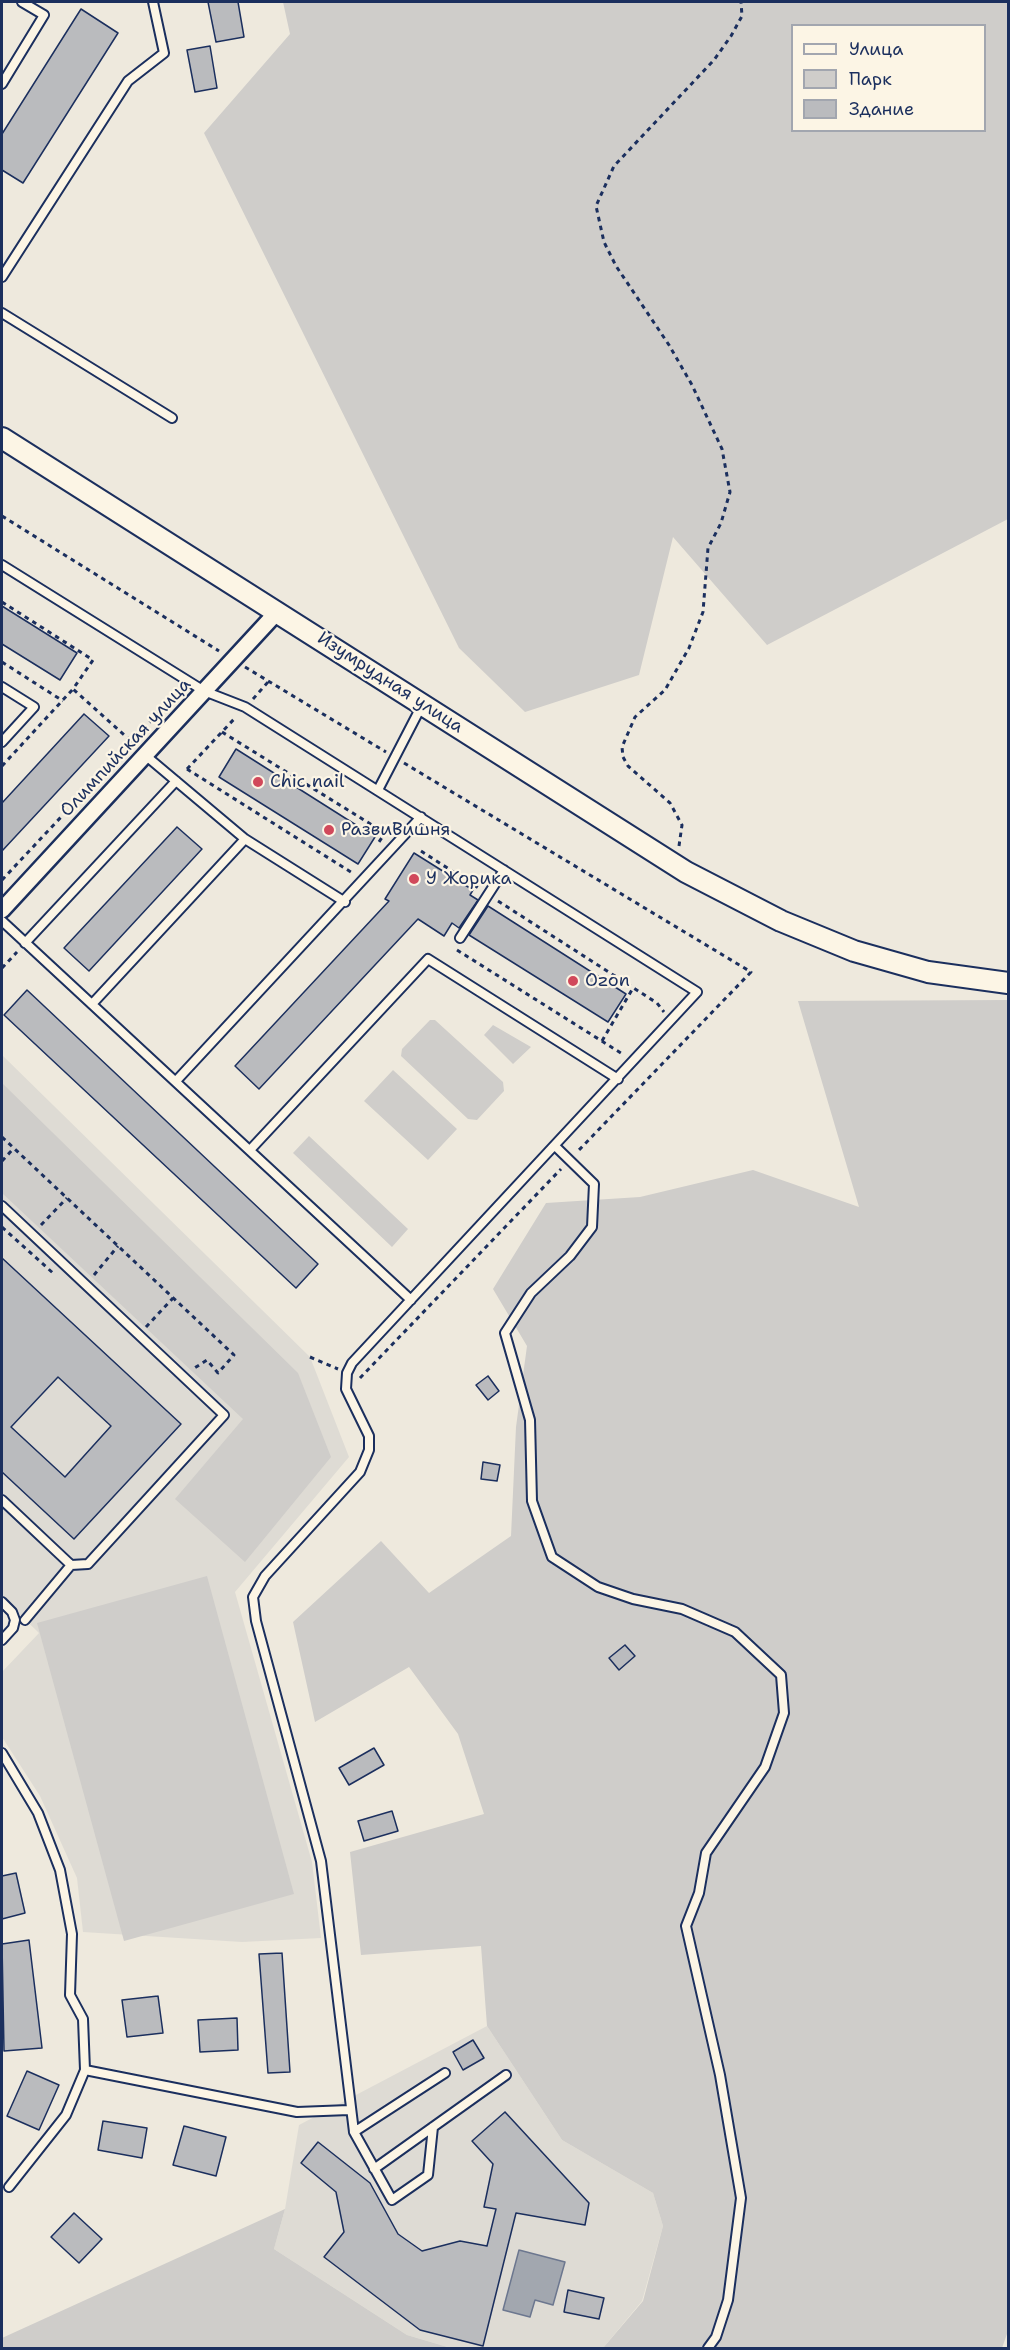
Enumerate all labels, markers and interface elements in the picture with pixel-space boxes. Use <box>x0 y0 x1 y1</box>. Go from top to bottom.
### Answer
legend <box>791 24 986 132</box>
text: Улица <box>849 37 903 61</box>
text: Парк <box>849 67 892 91</box>
text: Здание <box>849 97 914 121</box>
street label: Изумрудная улица <box>313 628 467 738</box>
street label: Олимпийская улица <box>56 674 196 822</box>
place label: Chic nail <box>270 771 344 793</box>
marker: Chic nail <box>251 775 265 789</box>
place label: РазвиВишня <box>341 819 450 841</box>
marker: РазвиВишня <box>322 823 336 837</box>
place label: У Жорика <box>426 868 512 890</box>
marker: У Жорика <box>407 872 421 886</box>
place label: Ozon <box>585 970 630 992</box>
marker: Ozon <box>566 974 580 988</box>

